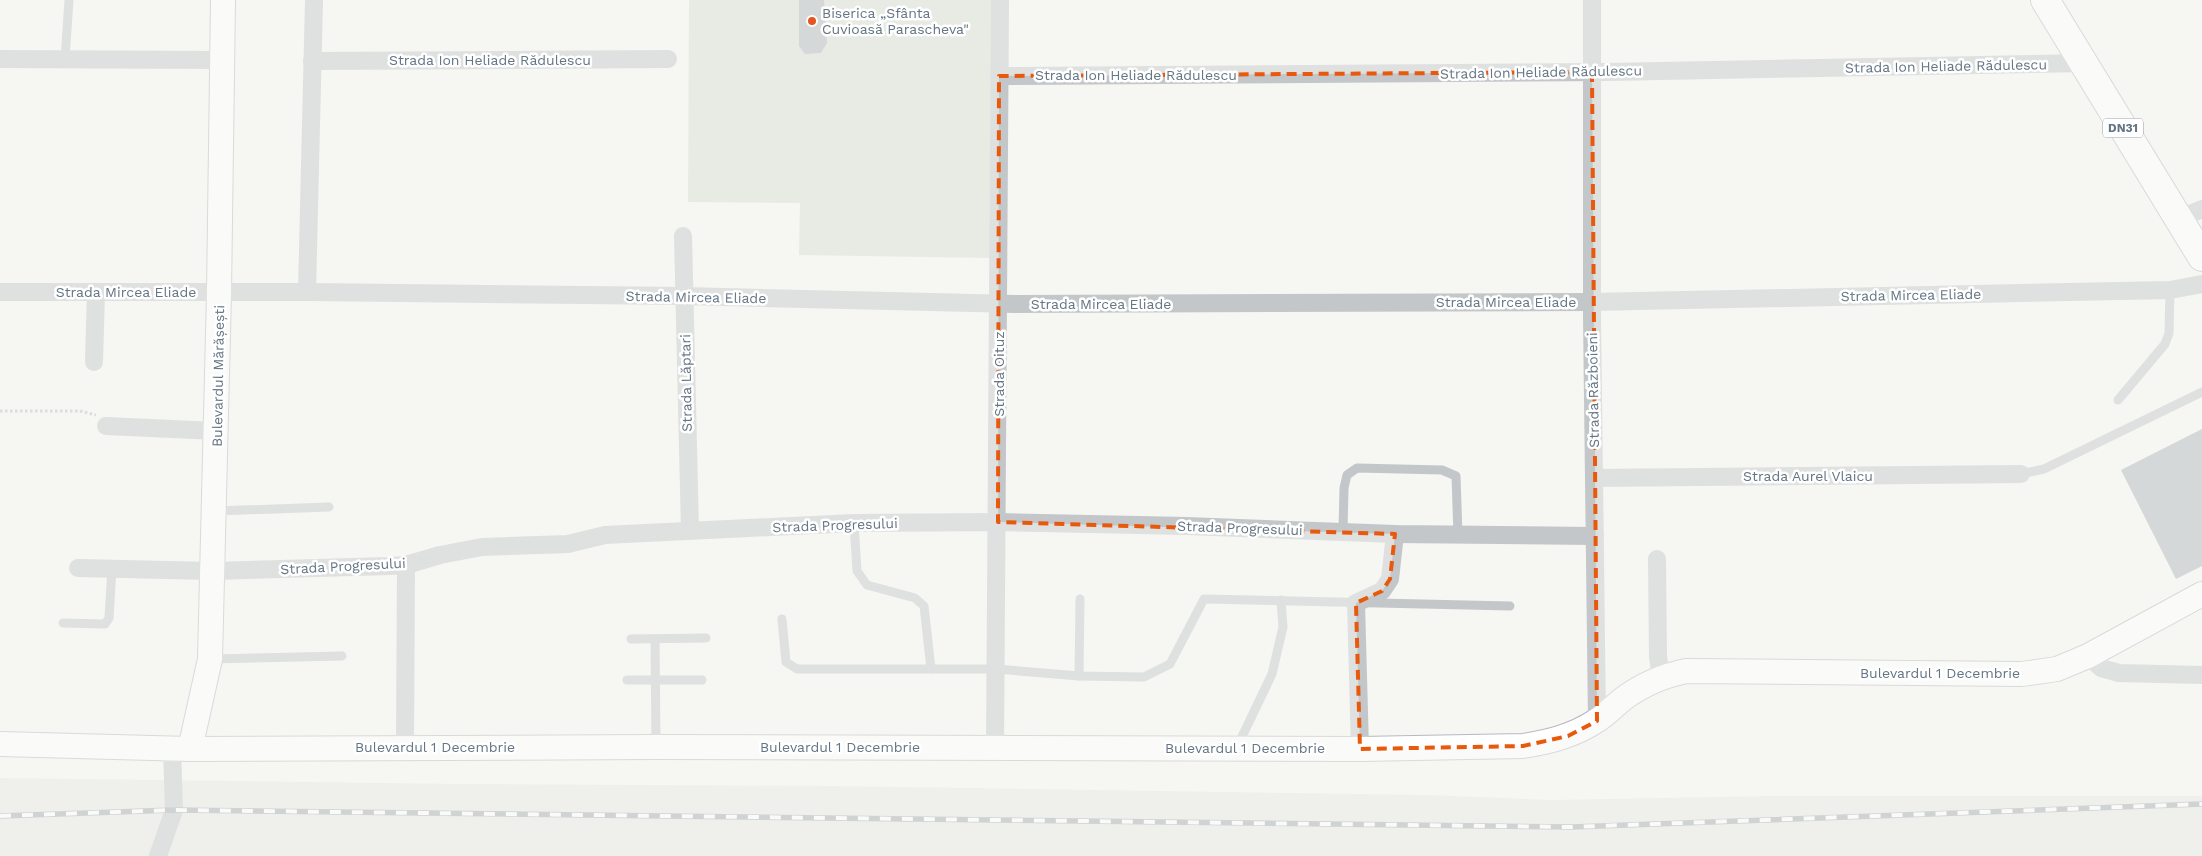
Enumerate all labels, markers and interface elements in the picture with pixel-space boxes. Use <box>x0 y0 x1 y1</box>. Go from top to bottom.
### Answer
place label: Biserica „Sfânta Cuvioasă Parascheva" <box>822 5 969 37</box>
marker: Biserica „Sfânta Cuvioasă Parascheva" <box>806 15 818 27</box>
street label: Strada Ion Heliade Rădulescu <box>389 52 591 68</box>
street label: Strada Ion Heliade Rădulescu <box>1845 56 2047 76</box>
street label: Strada Ion Heliade Rădulescu <box>1440 62 1642 82</box>
street label: Strada Ion Heliade Rădulescu <box>1035 67 1237 83</box>
road number: DN31 <box>2103 119 2143 138</box>
street label: Strada Mircea Eliade <box>56 284 196 300</box>
street label: Strada Mircea Eliade <box>1841 286 1981 304</box>
street label: Strada Mircea Eliade <box>626 288 766 306</box>
street label: Strada Mircea Eliade <box>1436 294 1576 310</box>
street label: Strada Mircea Eliade <box>1031 296 1171 312</box>
street label: Bulevardul Mărășești <box>209 305 228 447</box>
street label: Strada Oituz <box>991 331 1007 417</box>
street label: Strada Războieni <box>1584 332 1602 448</box>
street label: Strada Lăptari <box>677 334 695 432</box>
street label: Strada Aurel Vlaicu <box>1743 468 1873 484</box>
street label: Strada Progresului <box>772 515 898 535</box>
street label: Strada Progresului <box>1177 518 1303 538</box>
street label: Strada Progresului <box>280 555 406 577</box>
street label: Bulevardul 1 Decembrie <box>1860 665 2020 681</box>
street label: Bulevardul 1 Decembrie <box>355 739 515 755</box>
street label: Bulevardul 1 Decembrie <box>760 739 920 755</box>
street label: Bulevardul 1 Decembrie <box>1165 740 1325 756</box>

